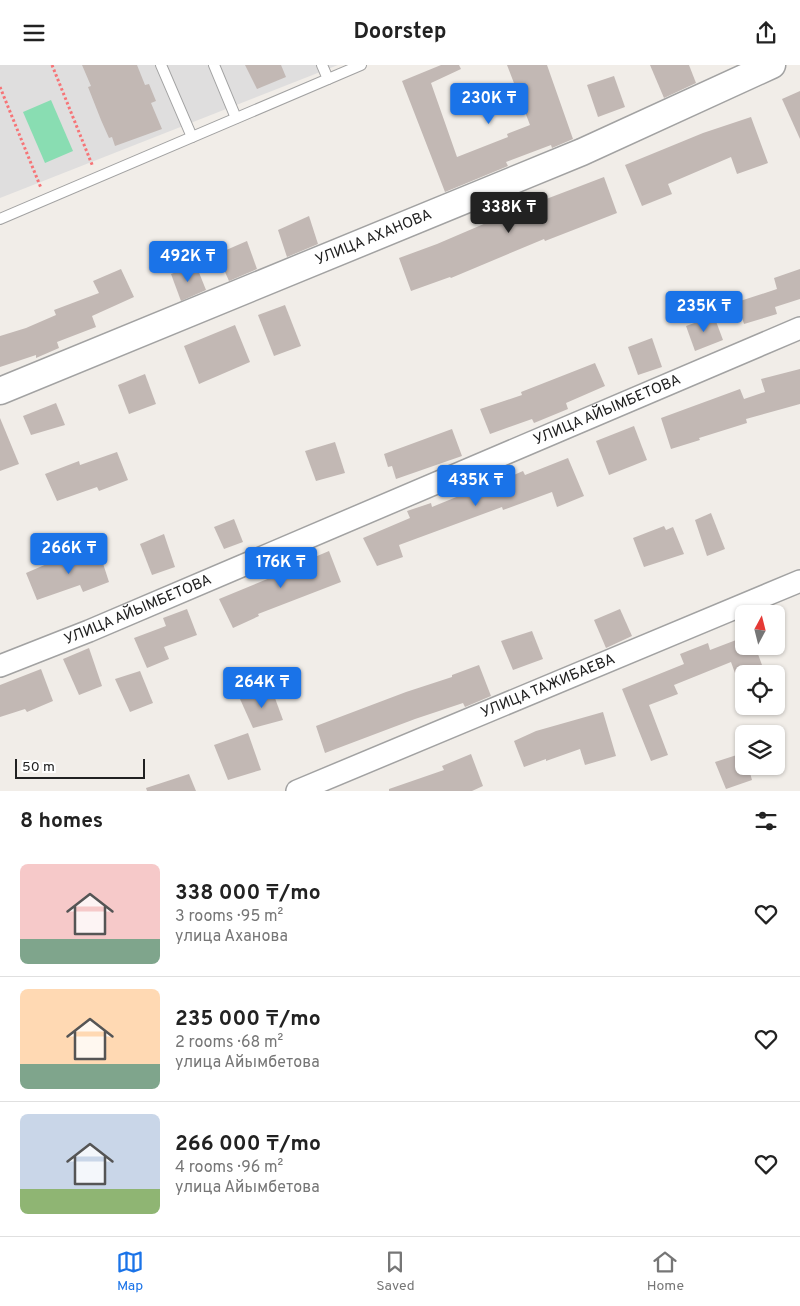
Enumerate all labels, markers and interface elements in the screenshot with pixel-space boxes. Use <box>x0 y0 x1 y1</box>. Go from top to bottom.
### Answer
icon: menu <box>20 19 48 47</box>
text: Doorstep <box>353 19 447 46</box>
icon: share <box>752 19 780 47</box>
pin: 230K ₸ <box>448 83 530 125</box>
text: 230K ₸ <box>461 89 517 109</box>
pin: 338K ₸ <box>468 191 550 234</box>
text: 338K ₸ <box>481 198 537 218</box>
street label: УЛИЦА АХАНОВА <box>313 205 435 270</box>
pin: 492K ₸ <box>147 241 229 283</box>
text: 492K ₸ <box>160 247 216 267</box>
pin: 235K ₸ <box>663 291 745 333</box>
text: 235K ₸ <box>677 297 732 317</box>
street label: УЛИЦА АЙЫМБЕТОВА <box>531 370 684 450</box>
pin: 435K ₸ <box>435 465 517 507</box>
text: 435K ₸ <box>448 471 504 491</box>
pin: 266K ₸ <box>28 533 110 575</box>
text: 266K ₸ <box>41 539 97 559</box>
pin: 176K ₸ <box>240 547 322 589</box>
text: 176K ₸ <box>256 553 306 573</box>
street label: УЛИЦА АЙЫМБЕТОВА <box>62 570 215 649</box>
north arrow <box>735 605 785 655</box>
map controls <box>735 605 785 775</box>
street label: УЛИЦА ТАЖИБАЕВА <box>478 650 618 723</box>
button: locate <box>735 665 785 715</box>
pin: 264K ₸ <box>221 667 303 709</box>
text: 264K ₸ <box>234 673 290 693</box>
button: layers <box>735 725 785 775</box>
scale bar <box>15 756 145 779</box>
text: 50 m <box>22 759 55 776</box>
icon: filters <box>752 807 780 835</box>
text: 8 homes <box>20 808 103 835</box>
text: 338 000 ₸/mo <box>175 880 321 907</box>
icon: home <box>60 884 120 944</box>
icon: heart <box>752 900 780 928</box>
text: 3 rooms · 95 m² <box>175 907 283 927</box>
text: улица Аханова <box>175 927 288 947</box>
text: 235 000 ₸/mo <box>175 1006 321 1033</box>
icon: home <box>60 1009 120 1069</box>
icon: heart <box>752 1025 780 1053</box>
text: 2 rooms · 68 m² <box>175 1033 283 1053</box>
text: улица Айымбетова <box>175 1053 320 1073</box>
text: 266 000 ₸/mo <box>175 1131 321 1158</box>
icon: home <box>60 1134 120 1194</box>
icon: heart <box>752 1150 780 1178</box>
text: 4 rooms · 96 m² <box>175 1158 283 1178</box>
text: улица Айымбетова <box>175 1178 320 1198</box>
tab: Map <box>116 1248 144 1295</box>
tab: Saved <box>376 1248 415 1295</box>
tab: Home <box>647 1248 684 1295</box>

